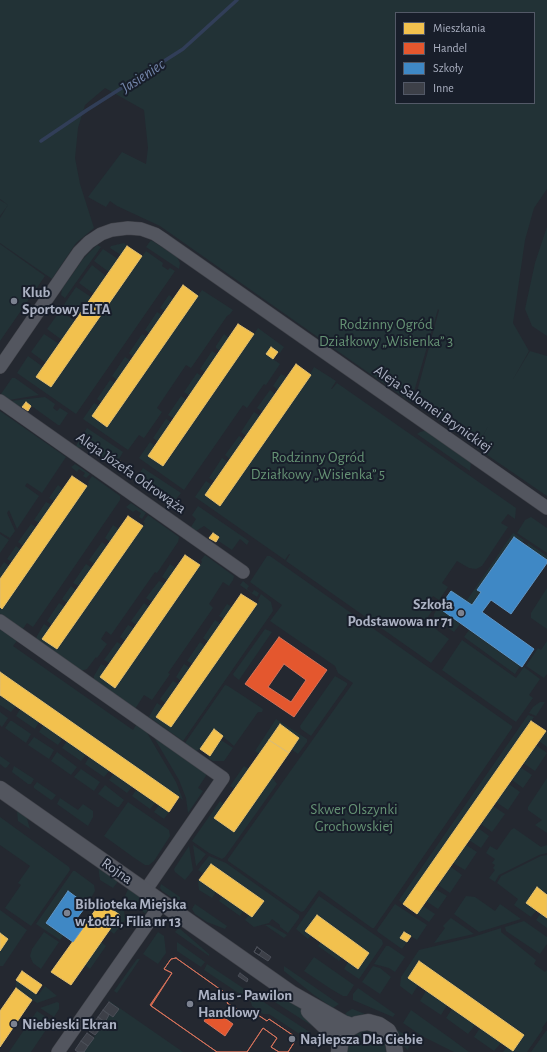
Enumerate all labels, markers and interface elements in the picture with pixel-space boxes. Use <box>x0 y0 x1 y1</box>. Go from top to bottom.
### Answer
legend <box>395 12 535 104</box>
text: Mieszkania <box>433 22 486 34</box>
text: Handel <box>433 42 467 54</box>
water label: Jasieniec <box>117 55 169 97</box>
text: Szkoły <box>433 62 463 74</box>
text: Inne <box>433 82 454 94</box>
place label: Klub Sportowy ELTA <box>22 283 110 318</box>
marker: Klub Sportowy ELTA <box>9 296 19 306</box>
park label: Rodzinny Ogród Działkowy „Wisienka” 3 <box>319 315 453 350</box>
street label: Aleja Salomei Brynickiej <box>370 361 496 457</box>
street label: Aleja Józefa Odrowąża <box>73 428 189 518</box>
park label: Rodzinny Ogród Działkowy „Wisienka” 5 <box>251 448 385 483</box>
place label: Szkoła Podstawowa nr 71 <box>347 595 453 630</box>
marker: Szkoła Podstawowa nr 71 <box>456 608 466 618</box>
park label: Skwer Olszynki Grochowskiej <box>310 800 398 835</box>
street label: Rojna <box>98 854 136 888</box>
place label: Biblioteka Miejska w Łodzi, Filia nr 13 <box>75 895 187 930</box>
marker: Biblioteka Miejska w Łodzi, Filia nr 13 <box>62 908 72 918</box>
place label: Malus - Pawilon Handlowy <box>198 986 292 1021</box>
marker: Malus - Pawilon Handlowy <box>185 999 195 1009</box>
place label: Niebieski Ekran <box>22 1015 117 1033</box>
marker: Niebieski Ekran <box>9 1019 19 1029</box>
place label: Najlepsza Dla Ciebie <box>300 1030 423 1048</box>
marker: Najlepsza Dla Ciebie <box>287 1034 297 1044</box>

